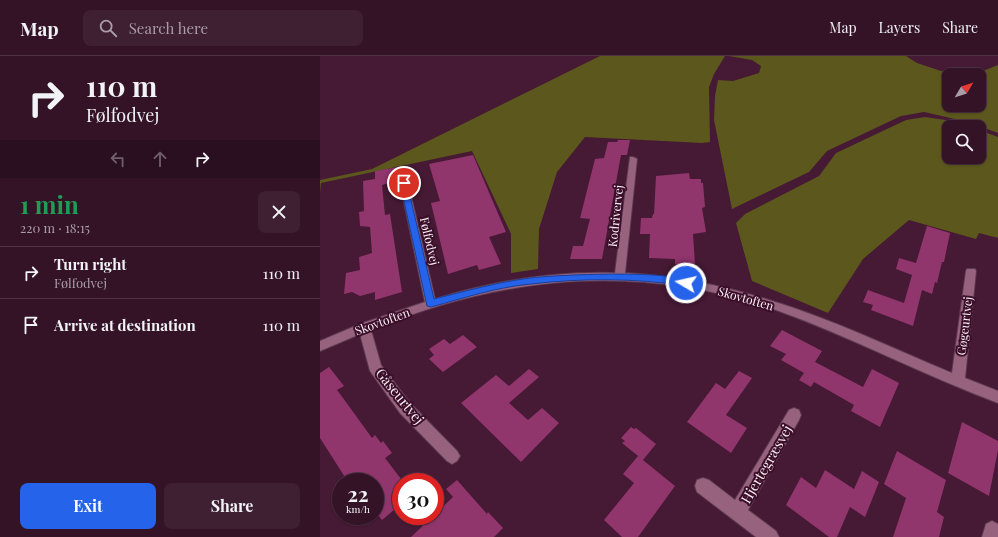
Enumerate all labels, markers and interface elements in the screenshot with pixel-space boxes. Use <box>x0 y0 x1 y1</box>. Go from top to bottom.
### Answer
search box <box>83 10 363 46</box>
text: Map <box>20 15 59 41</box>
icon: search <box>97 17 119 39</box>
text: Search here <box>129 18 208 38</box>
text: Map <box>829 18 857 37</box>
text: Layers <box>879 18 920 37</box>
text: Share <box>942 18 978 37</box>
text: 110 m <box>86 67 157 104</box>
north arrow <box>942 68 986 112</box>
map controls <box>942 68 986 164</box>
icon: right <box>20 72 72 124</box>
text: Følfodvej <box>86 103 159 127</box>
button: search <box>942 120 986 164</box>
icon: left <box>107 148 129 170</box>
icon: ahead <box>149 148 171 170</box>
icon: right <box>191 148 213 170</box>
pin <box>387 166 421 200</box>
icon: arrive <box>393 172 415 194</box>
street label: Kodrivervej <box>604 184 626 248</box>
text: 1 min <box>20 188 79 220</box>
button: close <box>258 191 300 233</box>
street label: Følfodvej <box>417 215 443 267</box>
text: 220 m · 18:15 <box>20 219 90 236</box>
text: Turn right <box>54 254 127 274</box>
icon: right <box>20 262 42 284</box>
position arrow <box>665 262 707 304</box>
text: 110 m <box>263 263 300 283</box>
text: Følfodvej <box>54 274 107 291</box>
street label: Skovtoften <box>716 282 776 314</box>
street label: Gøgeurtvej <box>952 296 976 356</box>
street label: Skovtoften <box>352 304 412 338</box>
icon: arrive <box>20 314 42 336</box>
text: Arrive at destination <box>54 315 196 335</box>
text: 110 m <box>263 315 300 335</box>
street label: Gåseurtvej <box>372 364 428 428</box>
street label: Hjertegræsvej <box>736 421 796 507</box>
speed limit sign: 30 <box>392 473 444 525</box>
text: 22 <box>348 480 368 507</box>
button: Exit <box>20 483 156 529</box>
button: Share <box>164 483 300 529</box>
text: km/h <box>346 502 370 516</box>

